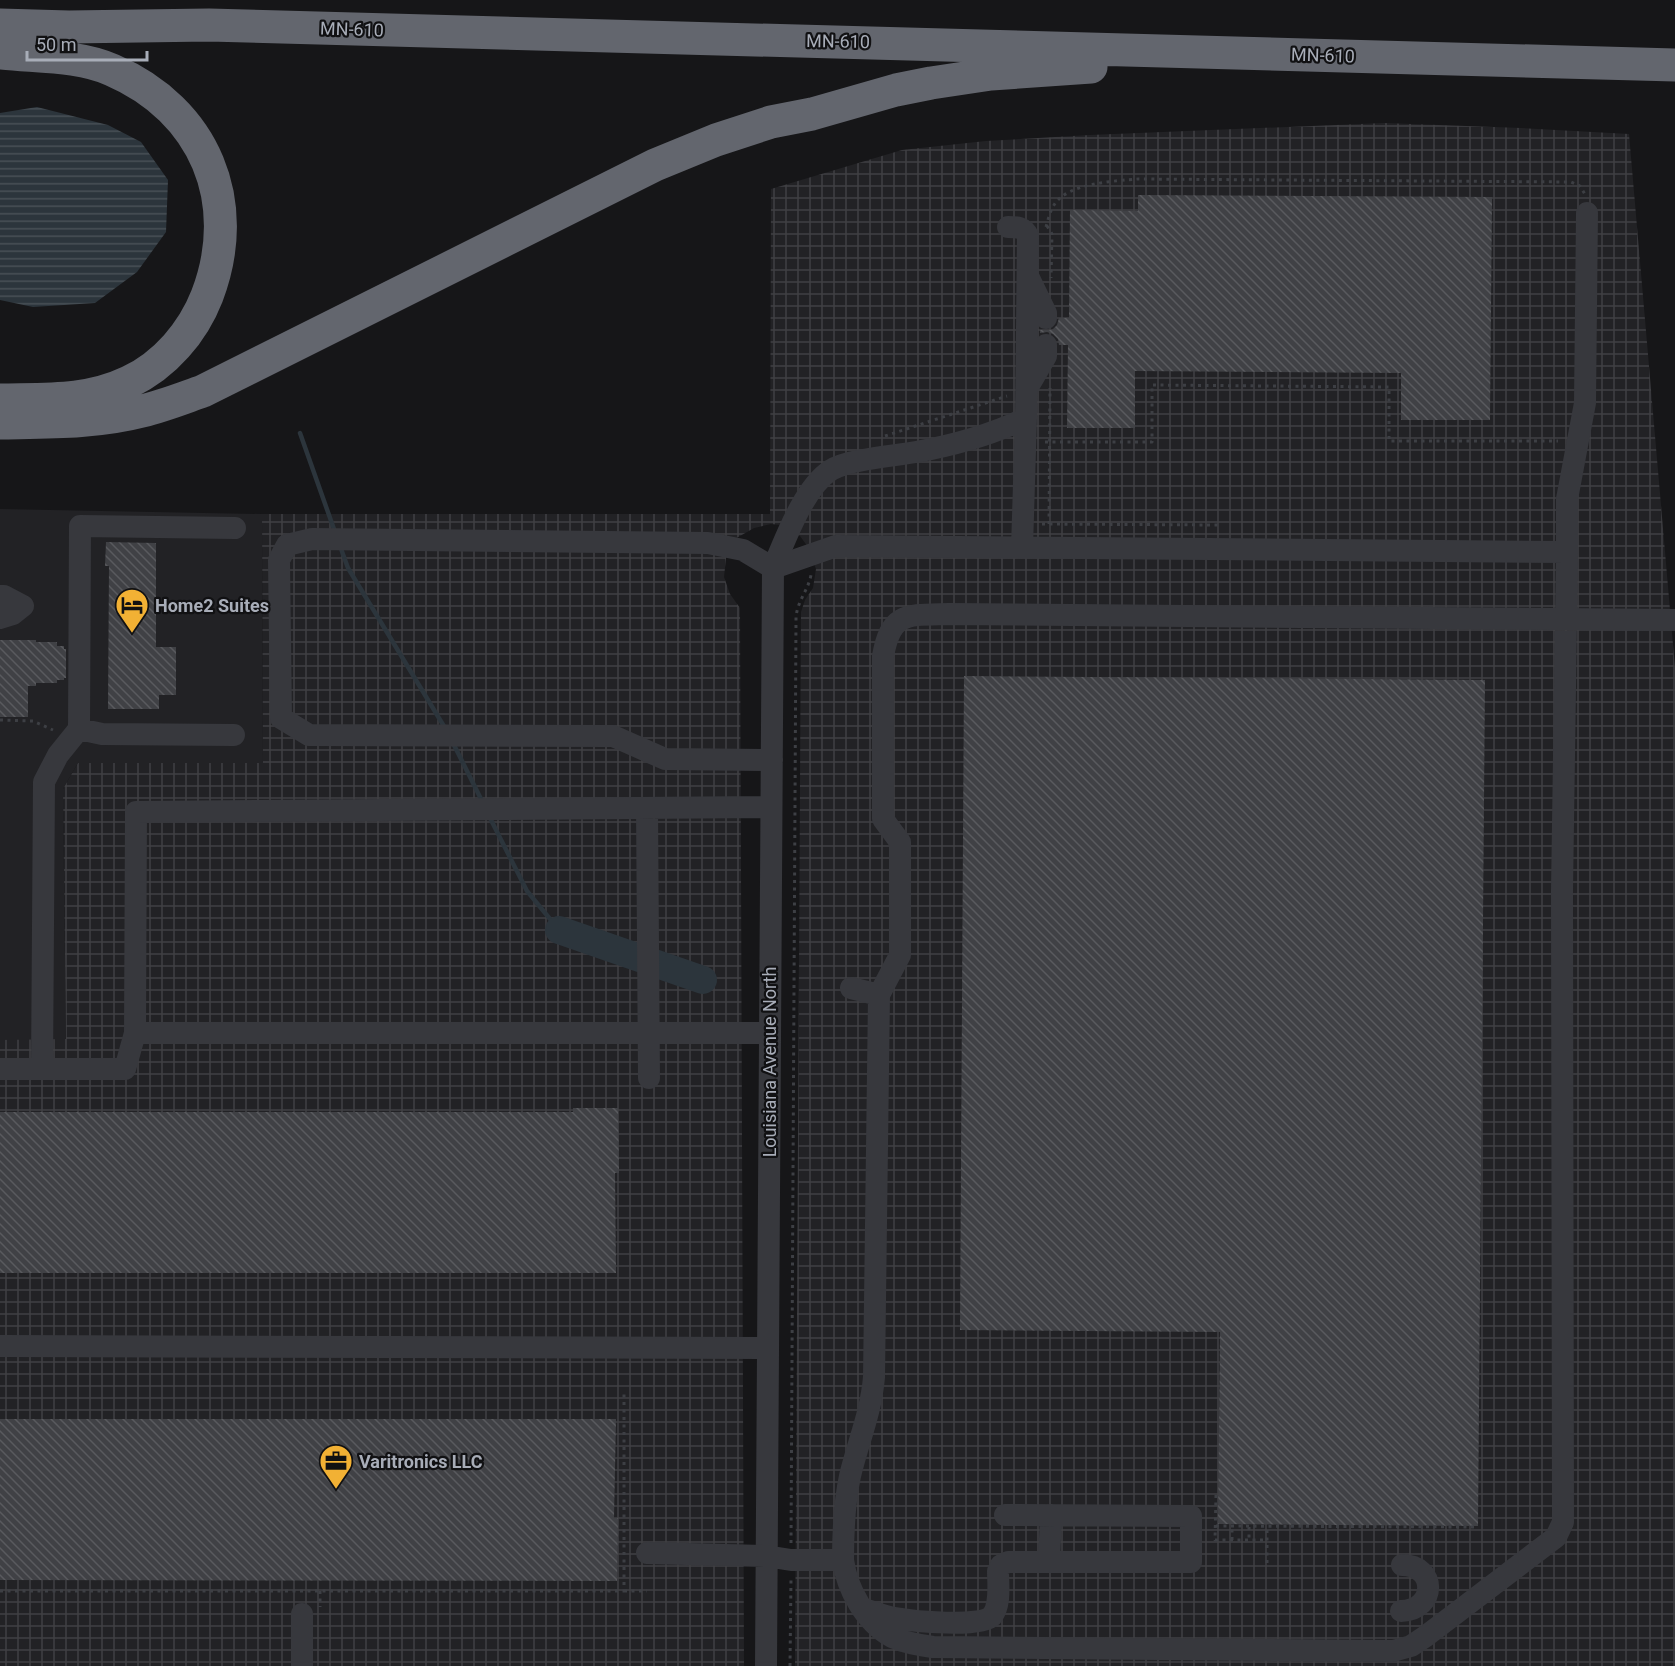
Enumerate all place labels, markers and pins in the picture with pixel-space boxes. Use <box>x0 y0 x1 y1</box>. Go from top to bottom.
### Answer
hotel icon: Home2 Suites <box>114 587 150 634</box>
place label: Home2 Suites <box>155 595 269 616</box>
office icon: Varitronics LLC <box>318 1443 354 1490</box>
place label: Varitronics LLC <box>359 1451 483 1472</box>

